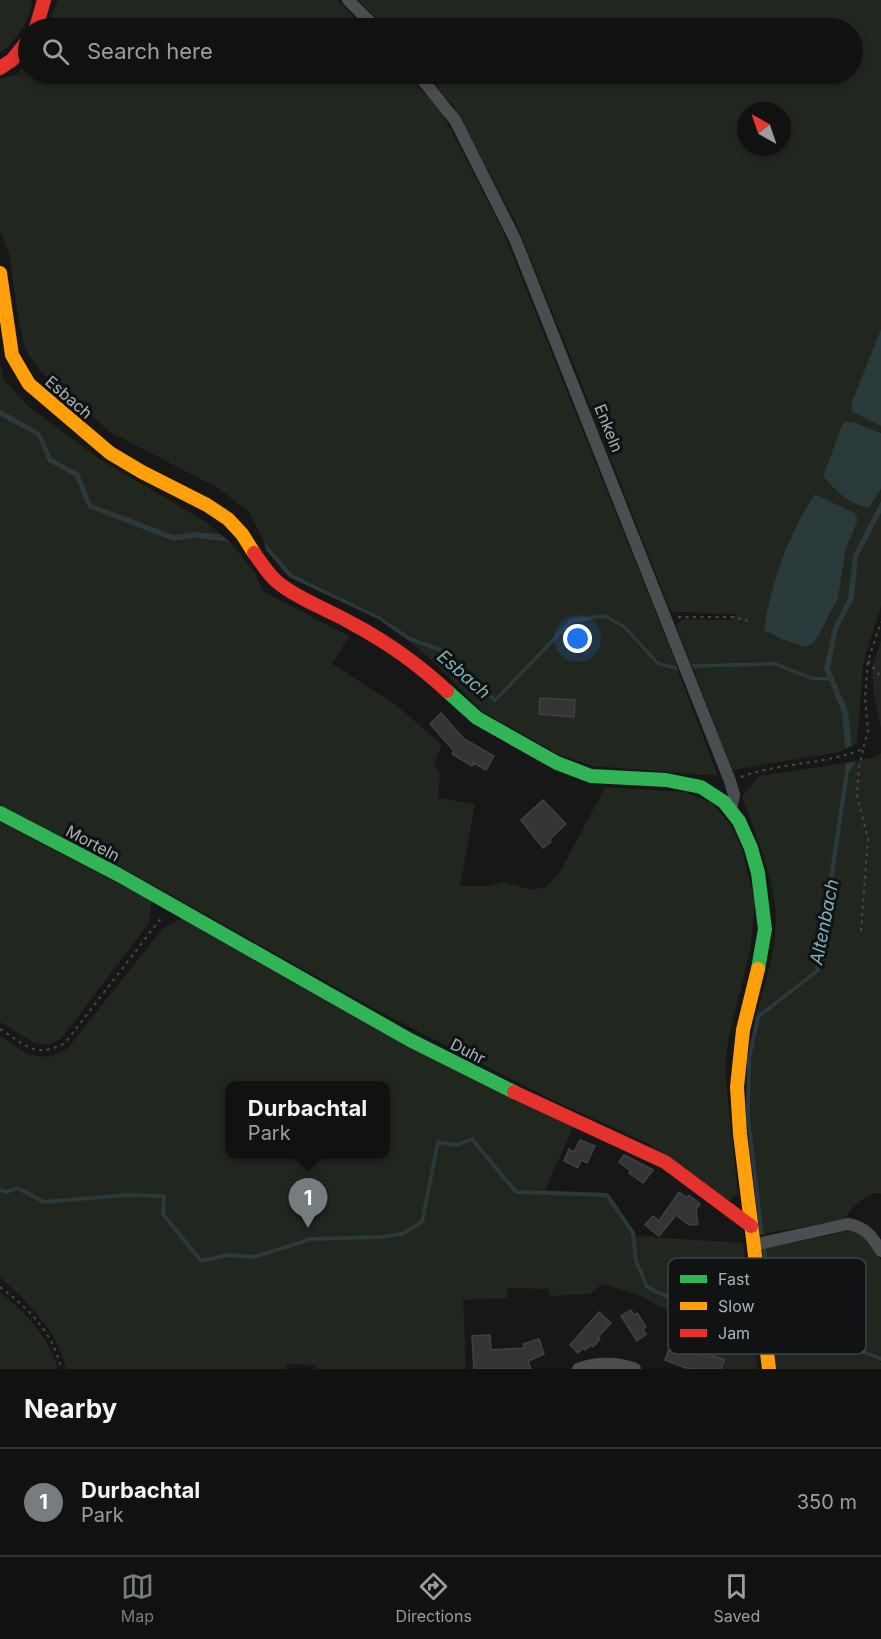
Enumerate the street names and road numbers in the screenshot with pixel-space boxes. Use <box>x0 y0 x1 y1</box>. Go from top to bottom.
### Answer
street label: Esbach <box>41 371 97 423</box>
street label: Enkeln <box>590 401 628 455</box>
street label: Morteln <box>63 821 123 865</box>
street label: Duhr <box>447 1034 489 1068</box>

